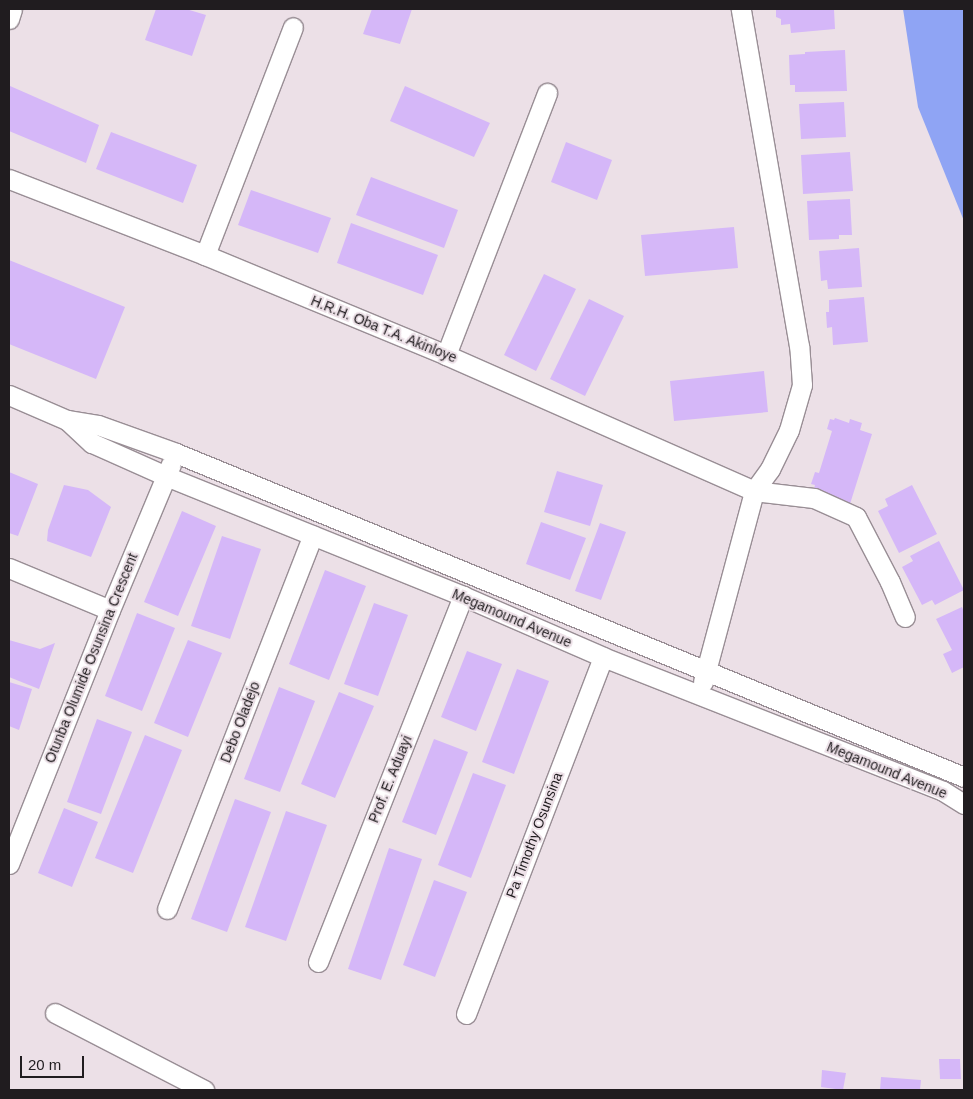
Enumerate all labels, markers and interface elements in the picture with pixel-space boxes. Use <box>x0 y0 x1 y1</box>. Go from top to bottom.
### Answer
street label: H.R.H. Oba T.A. Akinloye <box>308 292 460 366</box>
street label: Otunba Olumide Osunsina Crescent <box>41 551 141 765</box>
street label: Megamound Avenue <box>449 585 575 651</box>
street label: Debo Oladejo <box>217 679 263 765</box>
street label: Prof. E. Aduayi <box>365 733 415 825</box>
street label: Megamound Avenue <box>824 738 950 802</box>
street label: Pa Timothy Osunsina <box>502 770 566 900</box>
scale bar <box>22 1046 86 1078</box>
text: 20 m <box>28 1056 61 1073</box>

